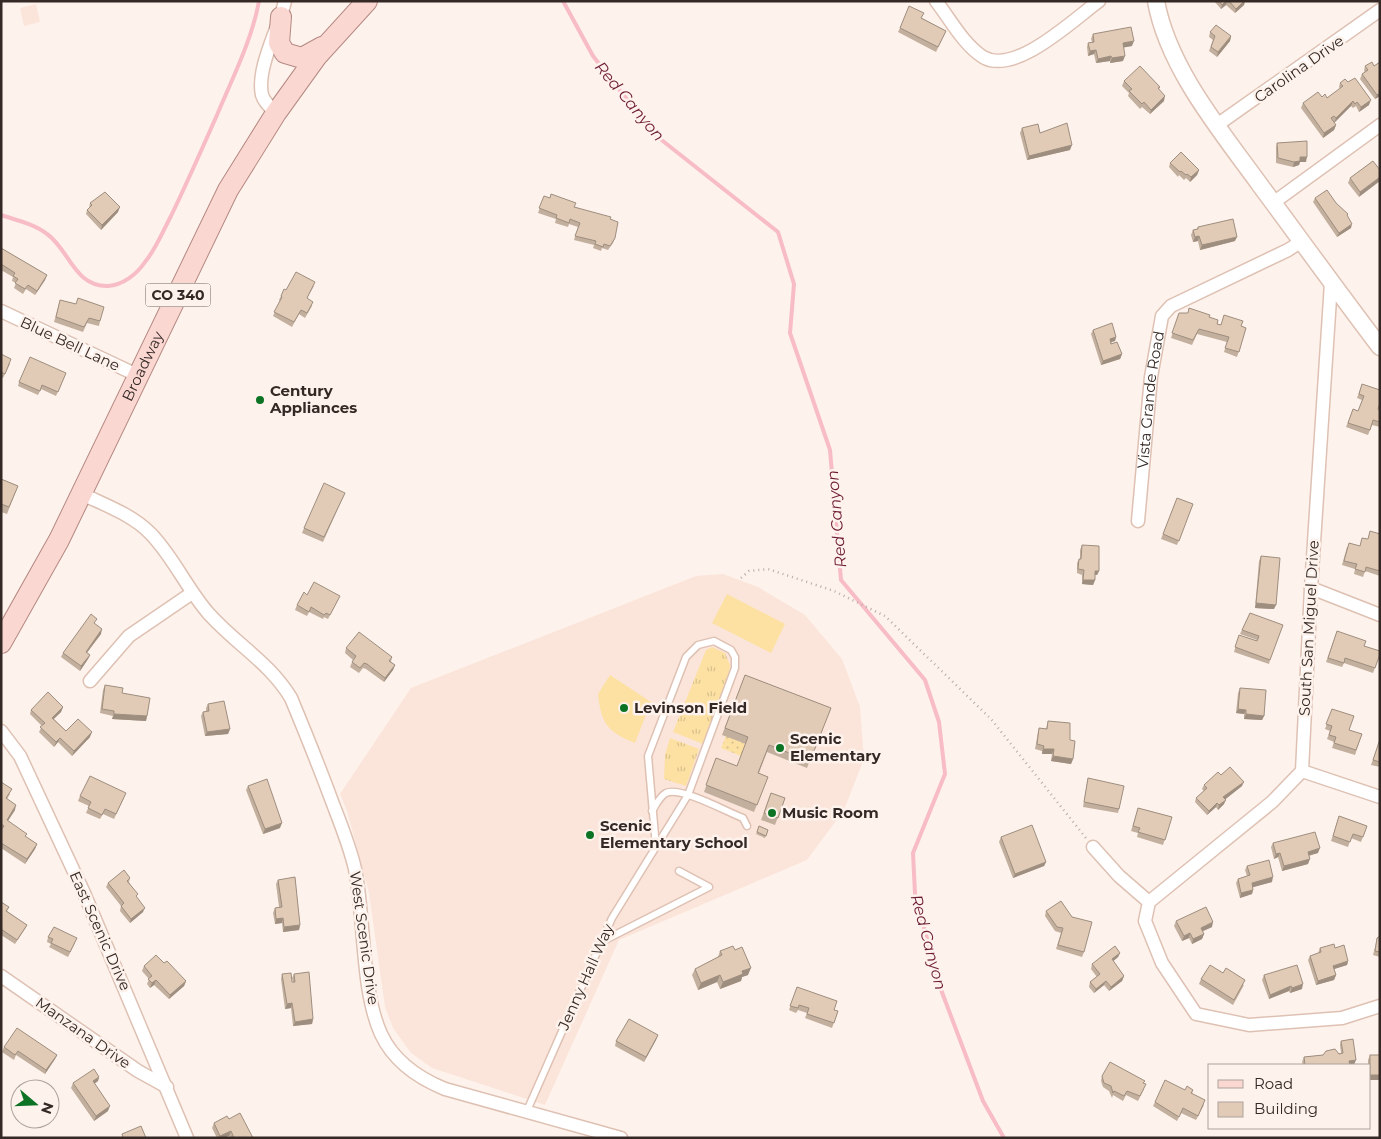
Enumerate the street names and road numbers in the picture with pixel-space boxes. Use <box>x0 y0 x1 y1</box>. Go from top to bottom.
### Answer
street label: Carolina Drive <box>1250 31 1347 106</box>
road number: CO 340 <box>146 284 210 306</box>
street label: Blue Bell Lane <box>17 312 123 375</box>
street label: Broadway <box>117 327 168 404</box>
street label: Vista Grande Road <box>1133 329 1168 469</box>
street label: South San Miguel Drive <box>1294 540 1323 716</box>
street label: East Scenic Drive <box>66 868 135 993</box>
street label: West Scenic Drive <box>346 870 383 1006</box>
street label: Jenny Hall Way <box>553 920 618 1034</box>
street label: Manzana Drive <box>32 993 135 1073</box>

